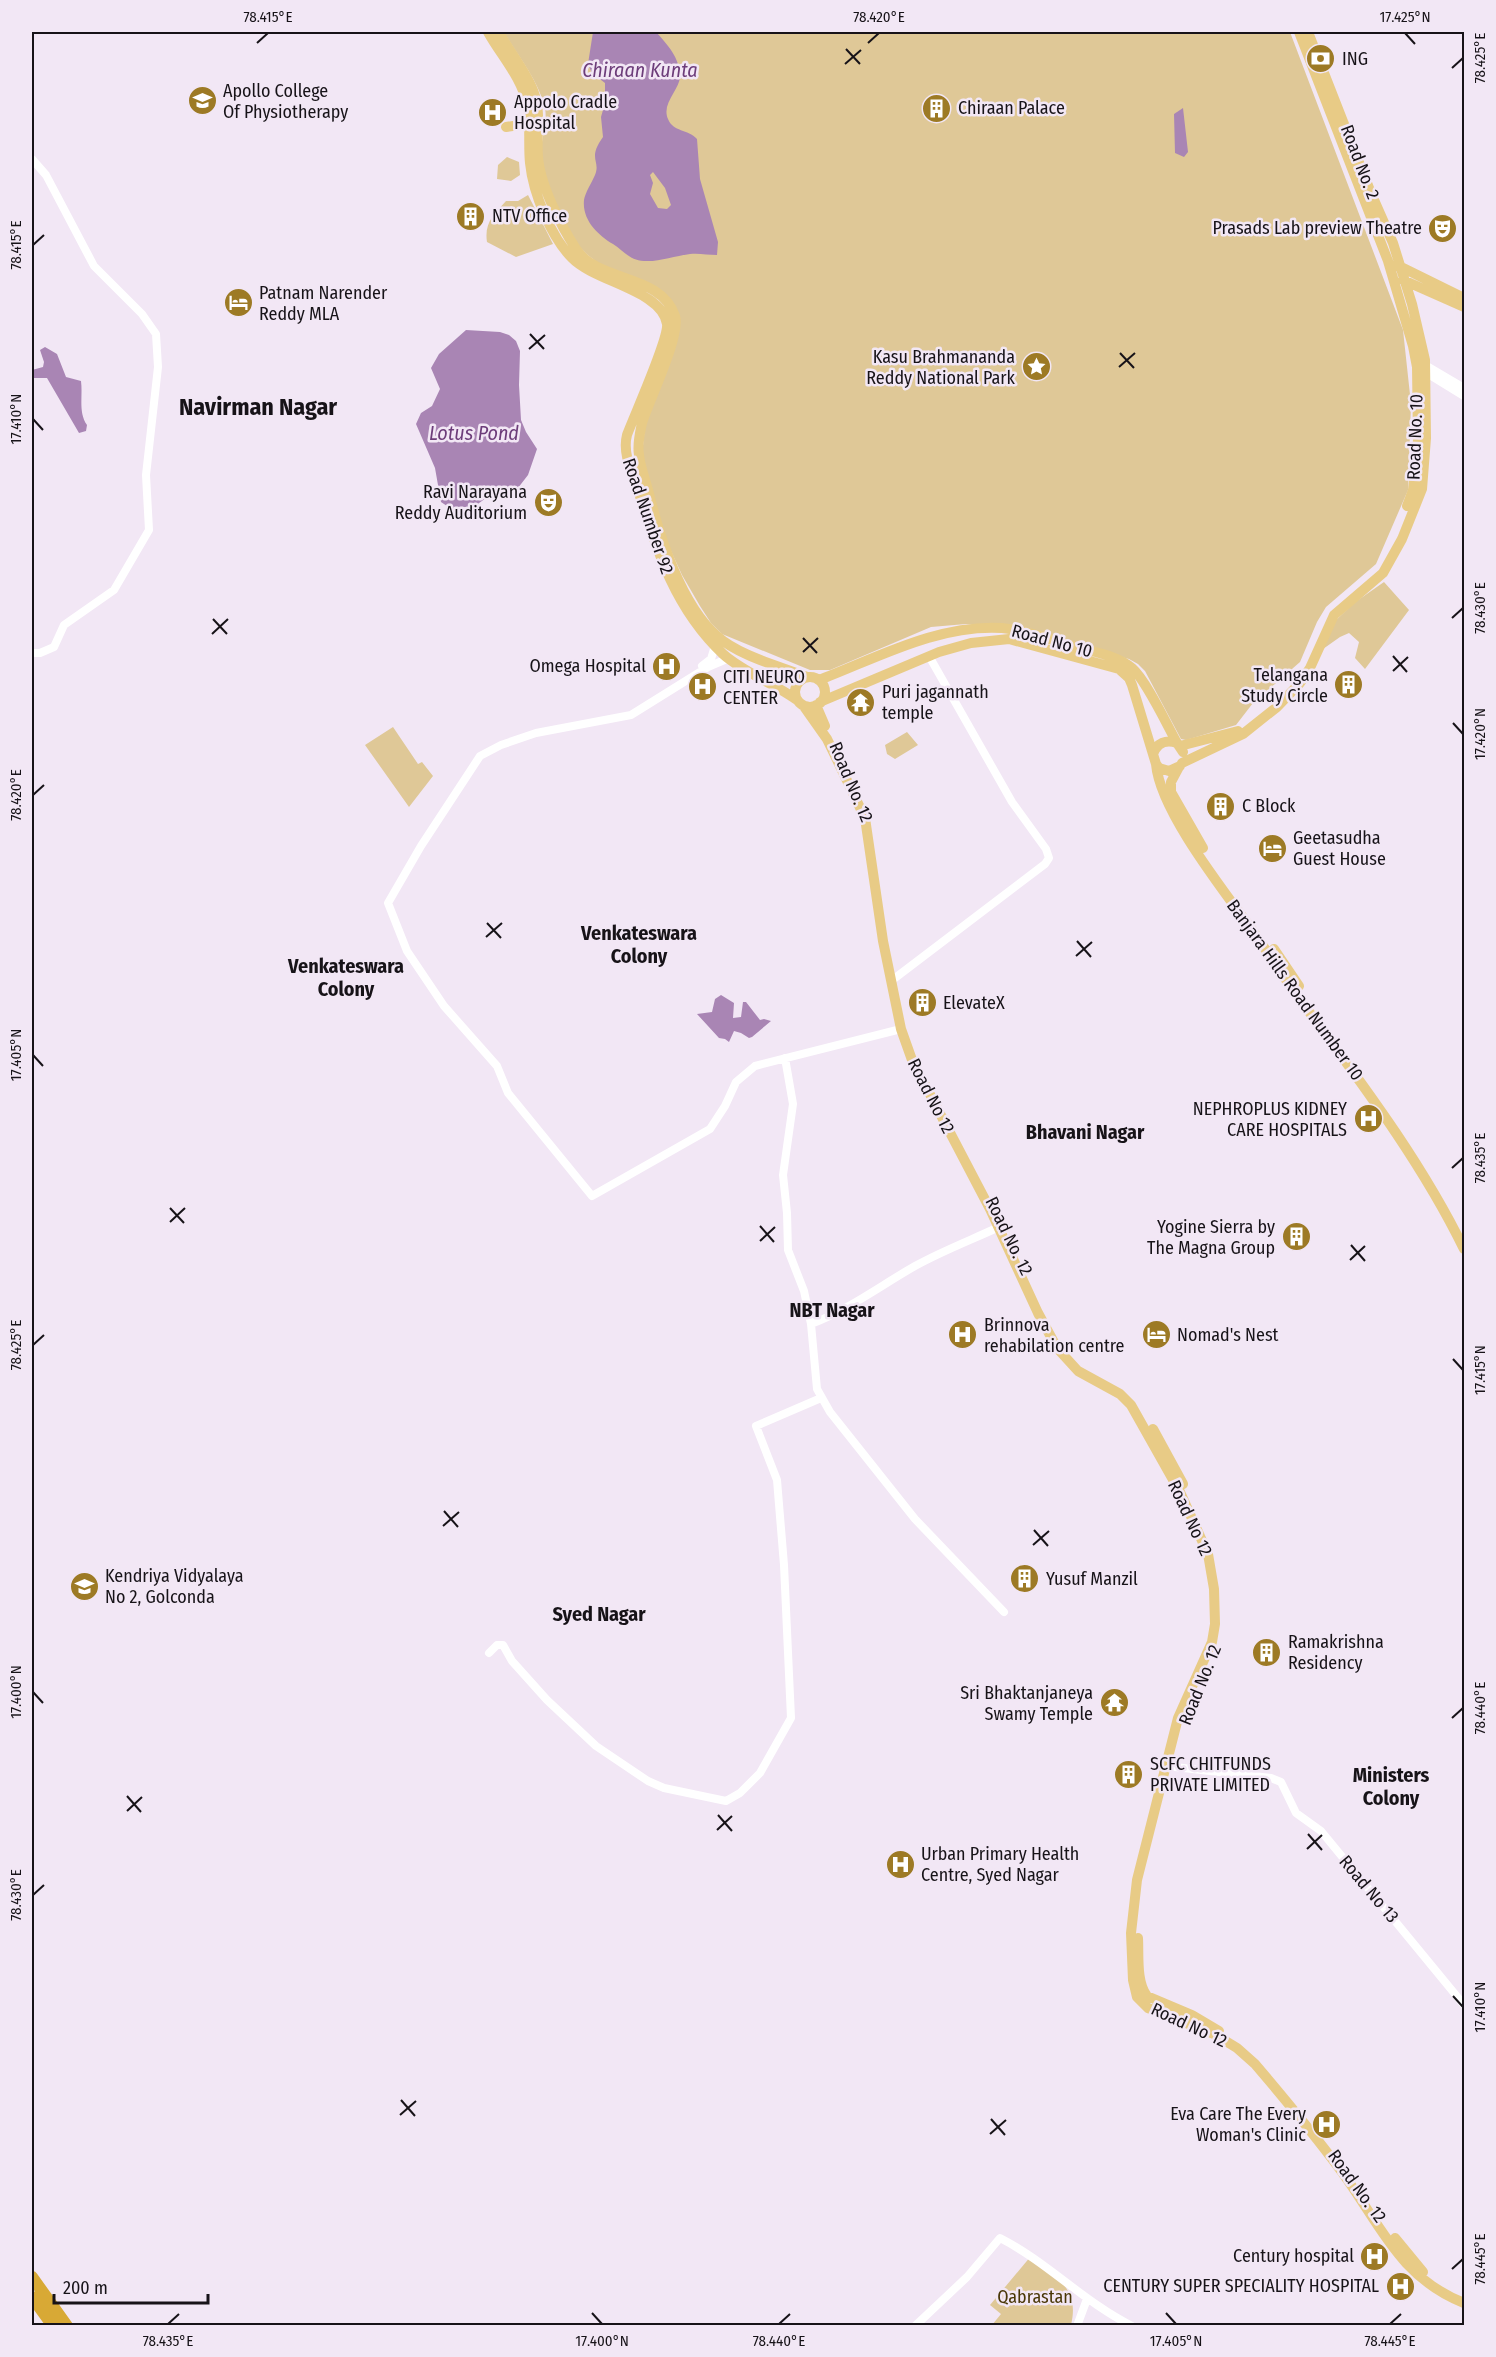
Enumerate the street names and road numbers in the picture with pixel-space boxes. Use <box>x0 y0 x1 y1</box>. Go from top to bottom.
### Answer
street label: Road No. 2 <box>1336 122 1384 202</box>
street label: Road No. 10 <box>1403 394 1427 480</box>
street label: Road Number 92 <box>618 455 678 577</box>
street label: Road No 10 <box>1009 620 1095 662</box>
street label: Road No. 12 <box>824 739 878 825</box>
street label: Banjara Hills Road Number 10 <box>1222 895 1368 1085</box>
street label: Road No 12 <box>903 1055 959 1137</box>
street label: Road No. 12 <box>981 1193 1037 1279</box>
street label: Road No 12 <box>1163 1477 1217 1559</box>
street label: Road No. 12 <box>1174 1642 1226 1728</box>
street label: Road No 13 <box>1334 1851 1404 1927</box>
street label: Road No 12 <box>1148 1998 1230 2052</box>
street label: Road No. 12 <box>1323 2145 1391 2227</box>

